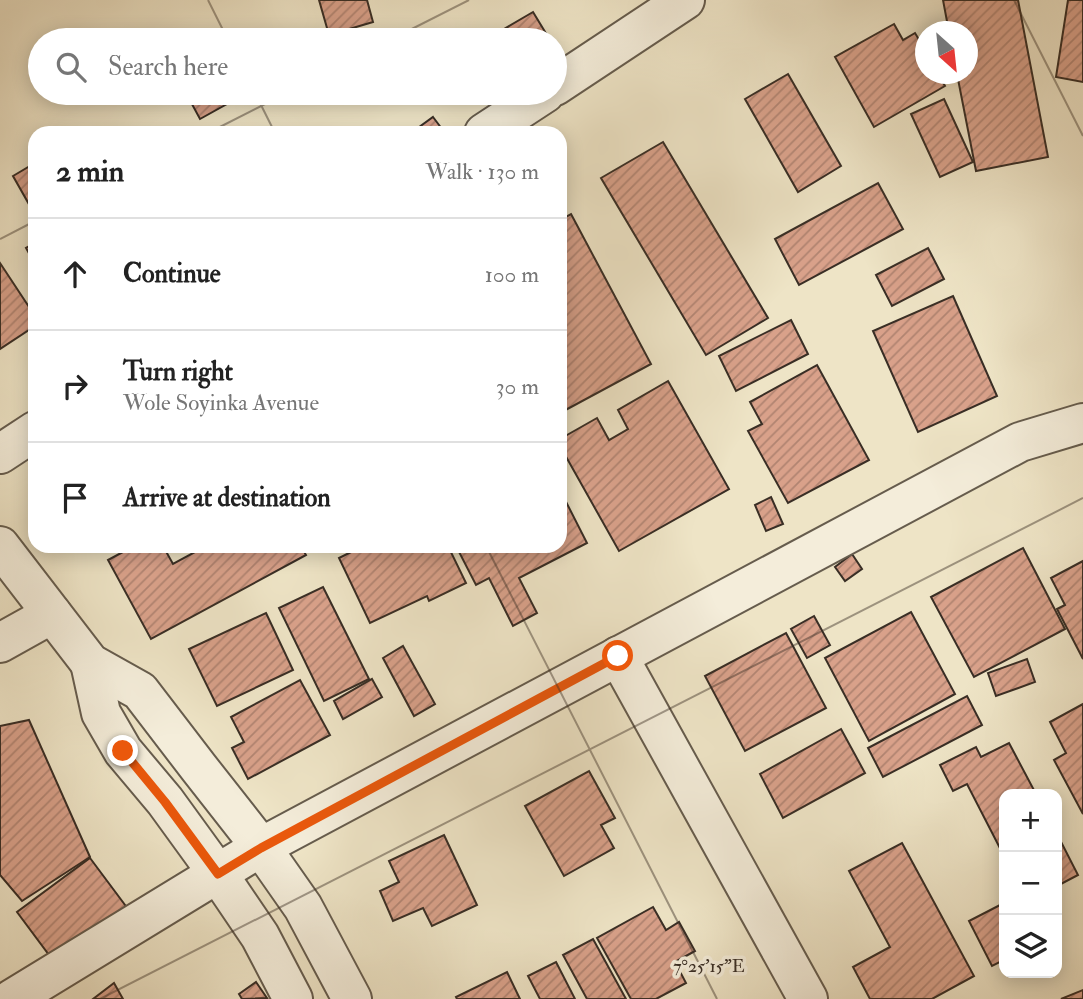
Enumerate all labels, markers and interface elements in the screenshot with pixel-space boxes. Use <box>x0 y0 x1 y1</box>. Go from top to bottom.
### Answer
north arrow <box>915 21 978 84</box>
search box <box>28 28 567 105</box>
icon: search <box>52 48 90 86</box>
text: Search here <box>108 51 228 83</box>
text: 2 min <box>56 153 124 190</box>
text: Walk · 130 m <box>426 157 539 186</box>
icon: ahead <box>56 255 94 293</box>
text: Continue <box>123 258 221 290</box>
text: 100 m <box>485 260 539 289</box>
text: Turn right <box>123 356 233 388</box>
icon: right <box>56 367 94 405</box>
text: 30 m <box>496 372 539 401</box>
text: Wole Soyinka Avenue <box>123 388 319 417</box>
icon: arrive <box>56 479 94 517</box>
text: Arrive at destination <box>123 482 331 514</box>
route start <box>602 640 633 671</box>
route end <box>107 735 138 766</box>
map controls <box>999 789 1062 978</box>
button: + <box>999 789 1062 852</box>
button: − <box>999 852 1062 915</box>
button: layers <box>999 915 1062 978</box>
text: 7°25'15"E <box>673 955 745 978</box>

